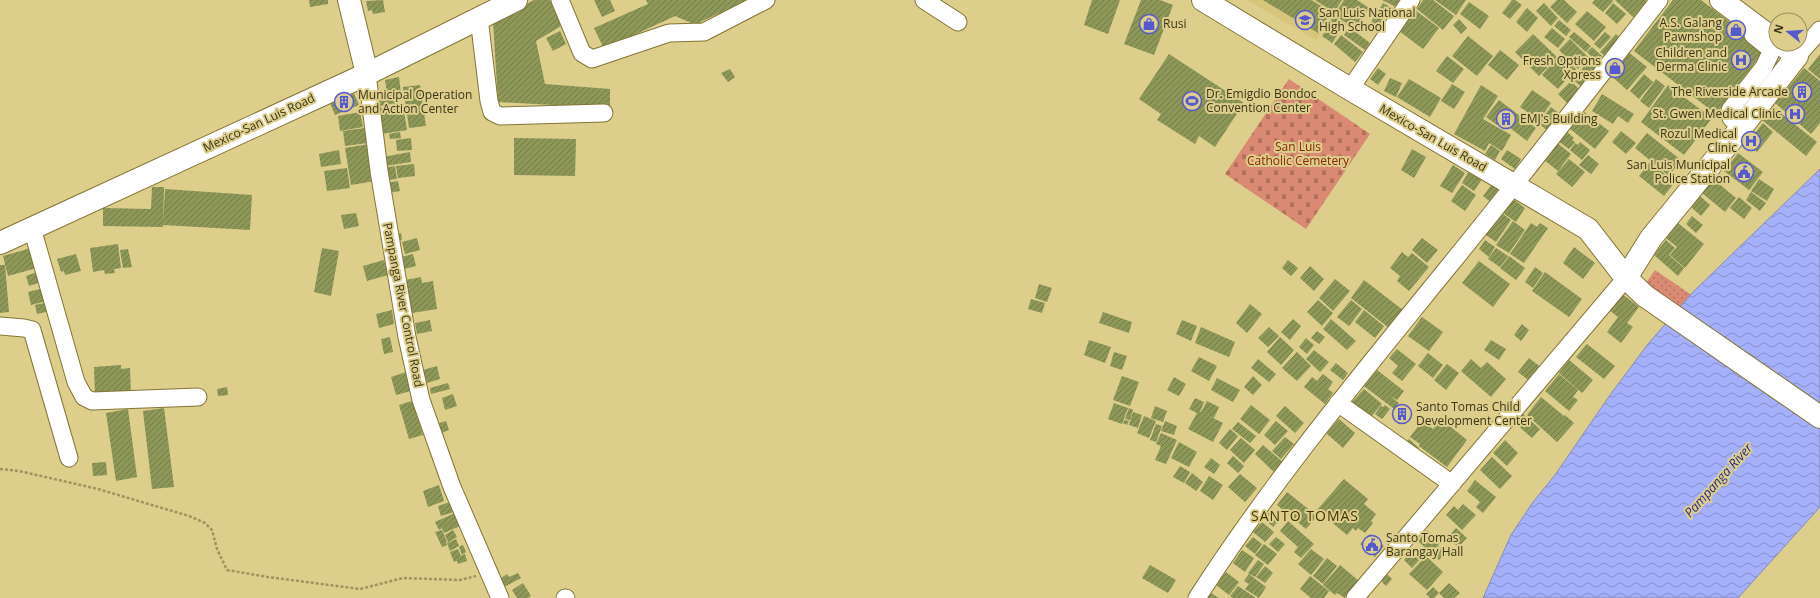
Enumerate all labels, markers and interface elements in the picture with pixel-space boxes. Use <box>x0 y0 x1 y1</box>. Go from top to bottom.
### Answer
place label: San Luis National High School <box>1319 4 1416 35</box>
school or university icon: San Luis National High School <box>1294 9 1316 31</box>
north arrow <box>1768 12 1808 52</box>
shop icon: Rusi <box>1138 13 1160 35</box>
place label: A.S. Galang Pawnshop <box>1659 14 1722 45</box>
place label: Rusi <box>1163 15 1187 32</box>
shop icon: A.S. Galang Pawnshop <box>1725 19 1747 41</box>
text: N <box>1769 22 1786 35</box>
place label: Children and Derma Clinic <box>1655 44 1727 75</box>
hospital icon: Children and Derma Clinic <box>1730 49 1752 71</box>
place label: Fresh Options Xpress <box>1523 52 1601 83</box>
shop icon: Fresh Options Xpress <box>1604 57 1626 79</box>
building icon: The Riverside Arcade <box>1791 81 1813 103</box>
place label: The Riverside Arcade <box>1671 83 1788 100</box>
place label: Dr. Emigdio Bondoc Convention Center <box>1206 85 1317 116</box>
place label: Municipal Operation and Action Center <box>358 86 472 117</box>
street label: Mexico-San Luis Road <box>200 89 317 156</box>
sports icon: Dr. Emigdio Bondoc Convention Center <box>1181 90 1203 112</box>
building icon: Municipal Operation and Action Center <box>333 91 355 113</box>
street label: Mexico-San Luis Road <box>1376 100 1490 175</box>
hospital icon: St. Gwen Medical Clinic <box>1784 103 1806 125</box>
place label: St. Gwen Medical Clinic <box>1652 105 1781 122</box>
building icon: EMJ's Building <box>1495 108 1517 130</box>
place label: EMJ's Building <box>1520 110 1598 127</box>
place label: Rozul Medical Clinic <box>1660 125 1737 156</box>
hospital icon: Rozul Medical Clinic <box>1740 130 1762 152</box>
park label: San Luis Catholic Cemetery <box>1247 138 1350 169</box>
place label: San Luis Municipal Police Station <box>1626 156 1730 187</box>
public building icon: San Luis Municipal Police Station <box>1733 161 1755 183</box>
street label: Pampanga River Control Road <box>379 221 428 389</box>
place label: Santo Tomas Child Development Center <box>1416 398 1532 429</box>
building icon: Santo Tomas Child Development Center <box>1391 403 1413 425</box>
water label: Pampanga River <box>1680 438 1757 521</box>
district label: SANTO TOMAS <box>1251 506 1359 525</box>
place label: Santo Tomas Barangay Hall <box>1386 529 1463 560</box>
public building icon: Santo Tomas Barangay Hall <box>1361 534 1383 556</box>

